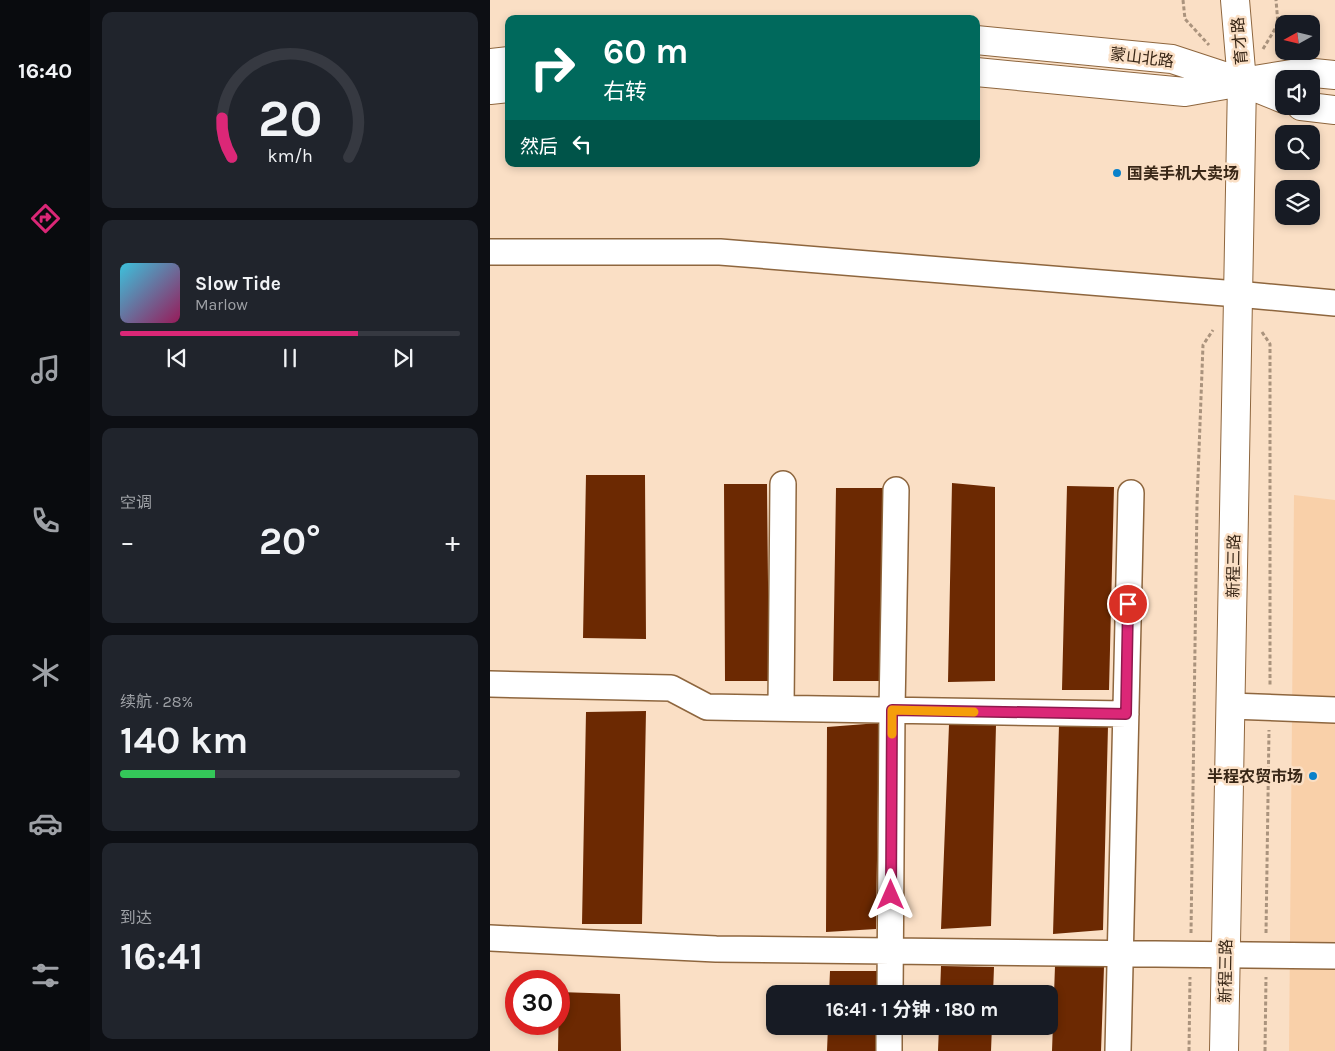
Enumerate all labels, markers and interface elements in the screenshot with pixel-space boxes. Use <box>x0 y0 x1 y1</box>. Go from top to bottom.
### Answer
north arrow <box>1275 15 1320 60</box>
map controls <box>1275 15 1320 225</box>
street label: 育才路 <box>1228 16 1251 66</box>
text: 60 m <box>603 31 688 72</box>
icon: right <box>520 35 585 100</box>
street label: 蒙山北路 <box>1109 44 1175 71</box>
text: 16:40 <box>18 58 72 84</box>
button: sound <box>1275 70 1320 115</box>
text: 右转 <box>603 79 647 105</box>
text: 20 <box>258 88 322 149</box>
button: search <box>1275 125 1320 170</box>
icon: left <box>568 130 596 158</box>
text: 然后 <box>520 136 558 158</box>
text: km/h <box>267 146 313 167</box>
place label: 国美手机大卖场 <box>1127 164 1239 183</box>
marker: 国美手机大卖场 <box>1111 167 1123 179</box>
button: layers <box>1275 180 1320 225</box>
icon: directions <box>28 201 63 236</box>
text: Slow Tide <box>195 273 281 295</box>
text: Marlow <box>195 295 248 314</box>
icon: previous <box>163 344 191 372</box>
icon: pause <box>276 344 304 372</box>
icon: next <box>389 344 417 372</box>
icon: music <box>28 352 63 387</box>
text: 空调 <box>120 493 152 512</box>
icon: phone <box>28 503 63 538</box>
text: 20° <box>259 519 321 564</box>
text: − <box>120 525 135 558</box>
text: + <box>445 525 460 558</box>
street label: 新程三路 <box>1223 534 1244 598</box>
pin <box>1107 583 1149 625</box>
icon: arrive <box>1114 590 1142 618</box>
icon: climate <box>28 655 63 690</box>
text: 续航 · 28% <box>120 692 193 711</box>
text: 140 km <box>120 718 248 763</box>
place label: 半程农贸市场 <box>1207 767 1303 786</box>
marker: 半程农贸市场 <box>1307 770 1319 782</box>
icon: car <box>28 806 63 841</box>
position arrow <box>864 868 916 920</box>
text: 到达 <box>120 908 152 927</box>
text: 16:41 <box>120 934 203 979</box>
street label: 新程三路 <box>1215 939 1236 1003</box>
icon: filters <box>28 958 63 993</box>
speed limit sign: 30 <box>505 970 570 1035</box>
text: 16:41 · 1 分钟 · 180 m <box>826 999 998 1021</box>

